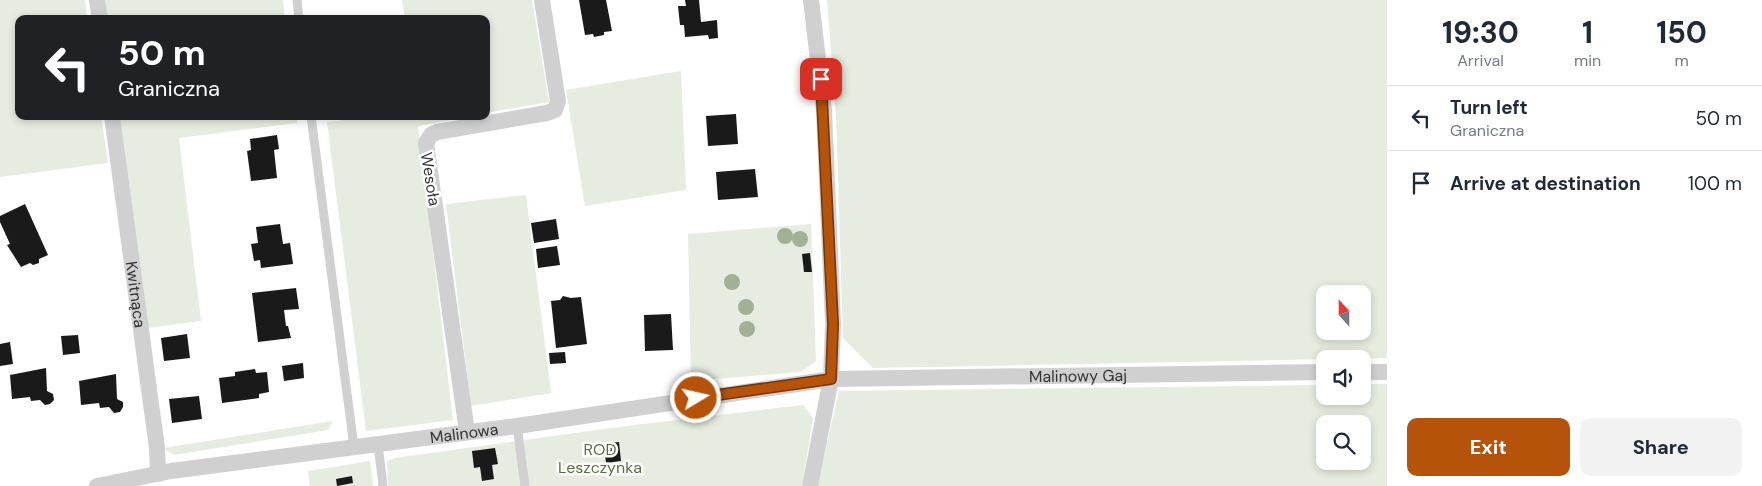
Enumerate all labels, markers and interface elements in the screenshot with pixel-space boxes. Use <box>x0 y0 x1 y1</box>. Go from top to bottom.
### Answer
text: 19:30 <box>1442 13 1519 52</box>
text: 1 <box>1582 13 1593 52</box>
text: 150 <box>1656 13 1707 52</box>
text: 50 m <box>118 30 206 76</box>
icon: left <box>35 35 100 100</box>
text: Arrival <box>1457 50 1504 71</box>
text: min <box>1574 50 1601 71</box>
text: m <box>1674 50 1689 71</box>
pin <box>800 58 842 100</box>
icon: arrive <box>807 65 835 93</box>
text: Graniczna <box>118 74 220 103</box>
text: Turn left <box>1450 95 1528 120</box>
icon: left <box>1407 104 1435 132</box>
text: 50 m <box>1695 106 1742 131</box>
text: Graniczna <box>1450 120 1524 141</box>
street label: Wesoła <box>416 151 445 207</box>
icon: arrive <box>1407 169 1435 197</box>
text: Arrive at destination <box>1450 171 1641 196</box>
text: 100 m <box>1688 171 1742 196</box>
street label: Kwitnąca <box>121 260 151 329</box>
north arrow <box>1316 285 1371 340</box>
map controls <box>1316 285 1371 470</box>
button: sound <box>1316 350 1371 405</box>
street label: Malinowy Gaj <box>1029 365 1127 387</box>
position arrow <box>669 371 721 423</box>
button: search <box>1316 415 1371 470</box>
button: Exit <box>1407 418 1570 476</box>
button: Share <box>1580 418 1742 476</box>
street label: Malinowa <box>429 419 499 448</box>
park label: ROD Leszczynka <box>558 439 642 478</box>

